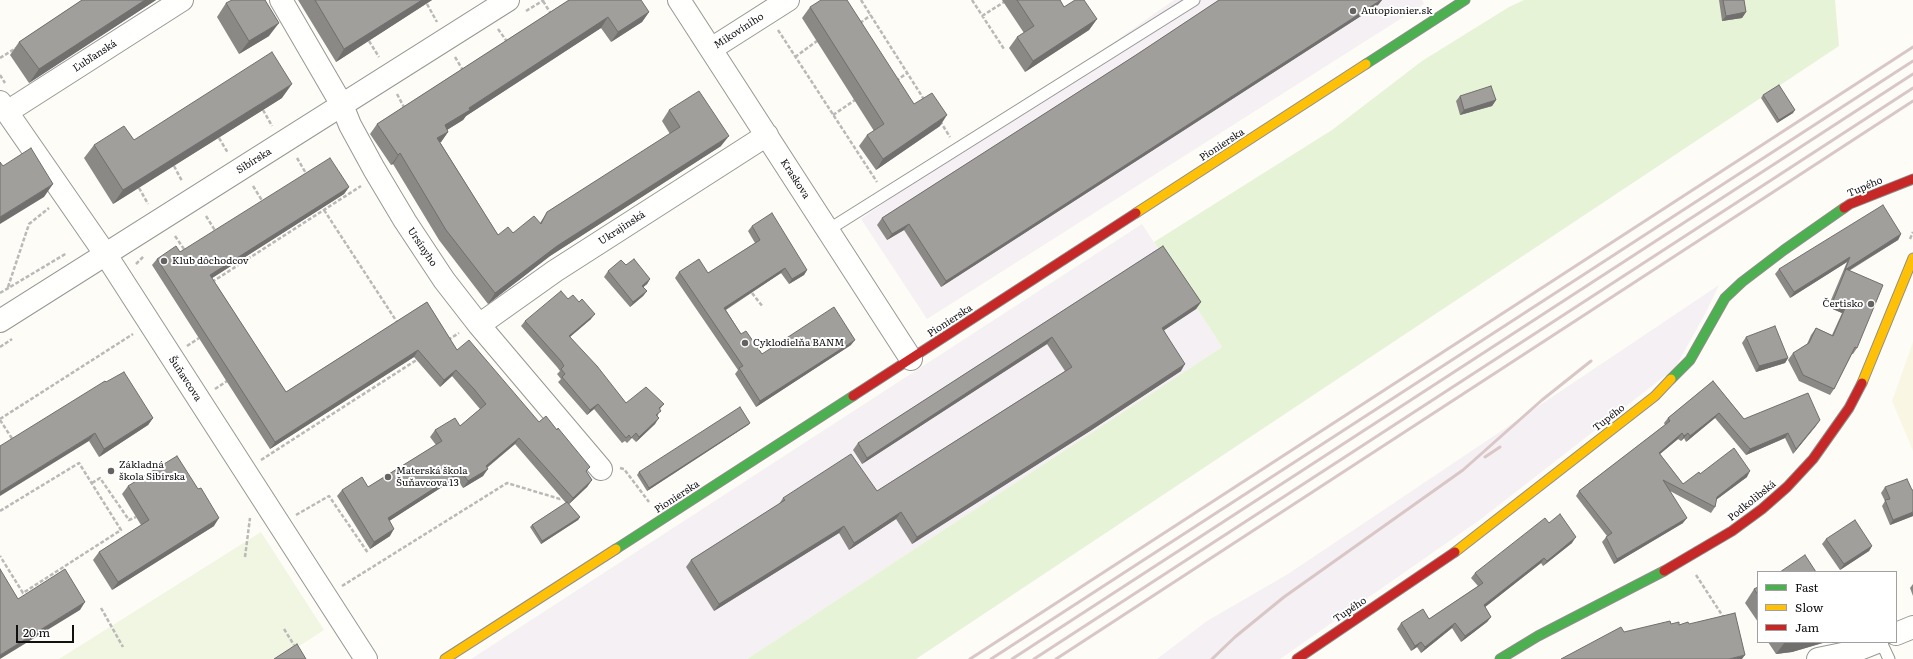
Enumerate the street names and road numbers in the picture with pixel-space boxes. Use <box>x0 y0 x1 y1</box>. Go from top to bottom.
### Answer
street label: Mikovíniho <box>712 11 766 51</box>
street label: Ľubľanská <box>71 37 119 75</box>
street label: Pionierska <box>1197 126 1247 164</box>
street label: Sibírska <box>234 146 274 176</box>
street label: Kraskova <box>778 157 812 201</box>
street label: Tupého <box>1846 174 1884 200</box>
street label: Ukrajinská <box>596 209 648 247</box>
street label: Ursínyho <box>405 225 439 269</box>
street label: Pionierska <box>925 302 975 340</box>
street label: Šuňavcova <box>166 354 204 404</box>
street label: Tupého <box>1591 402 1627 434</box>
street label: Pionierska <box>652 478 702 516</box>
street label: Podkolibská <box>1726 478 1778 524</box>
street label: Tupého <box>1331 595 1369 625</box>

